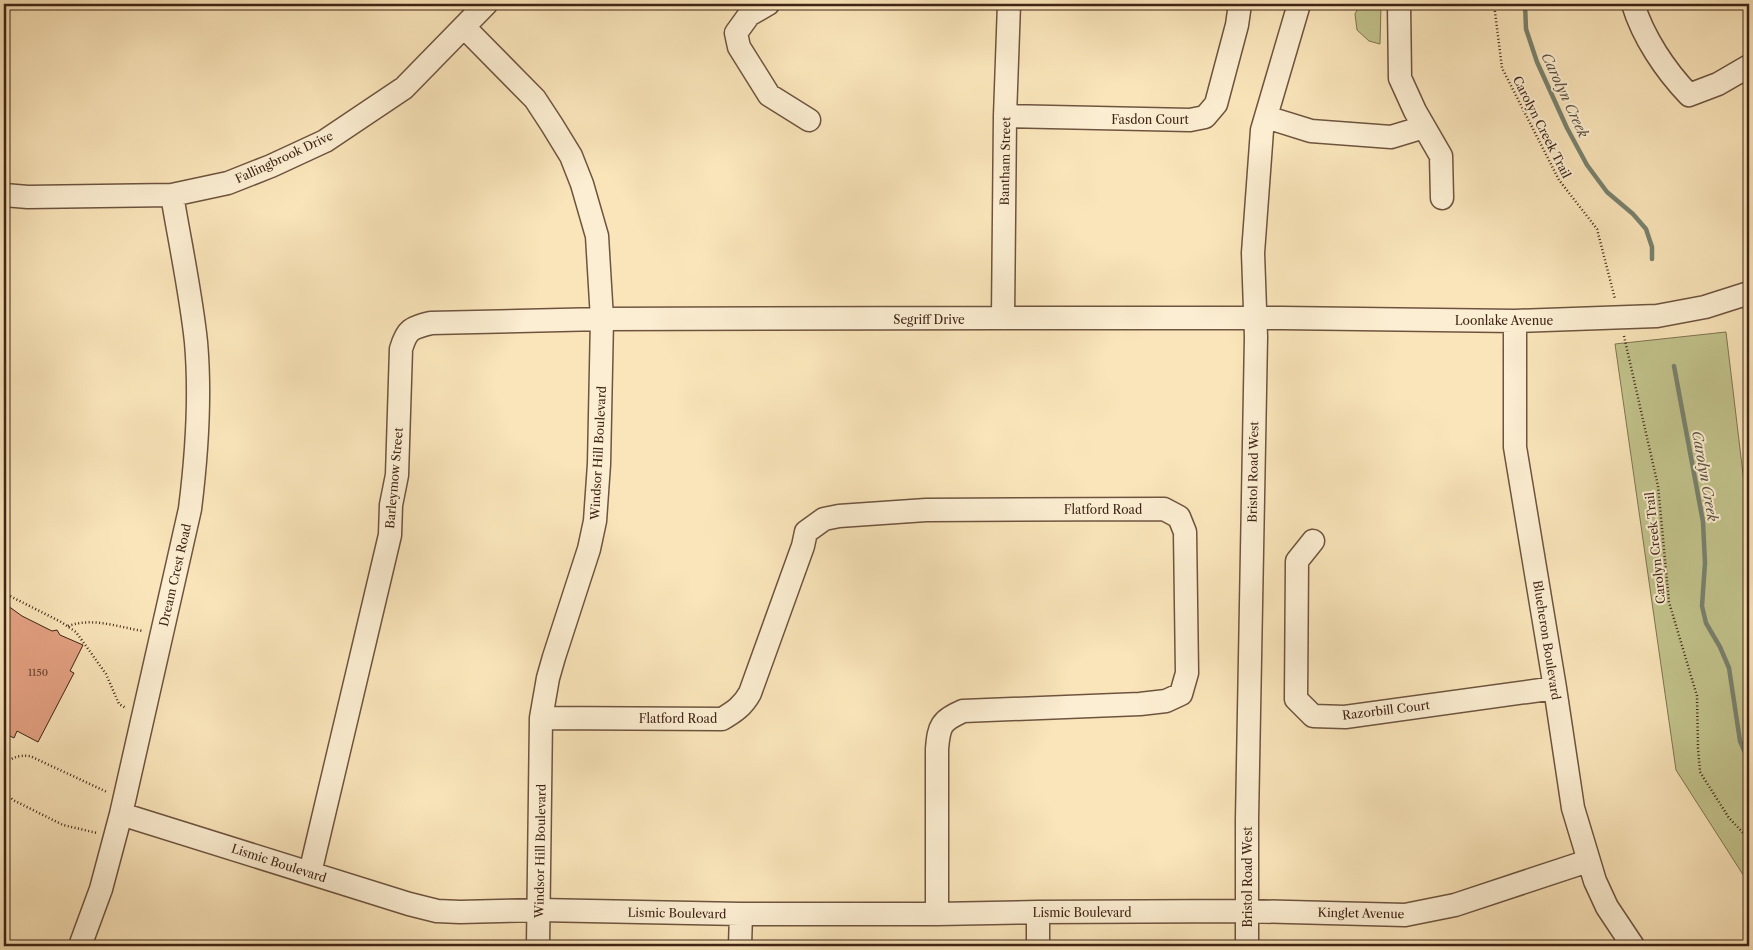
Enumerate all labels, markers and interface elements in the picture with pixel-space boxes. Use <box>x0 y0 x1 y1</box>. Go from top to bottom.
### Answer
water label: Carolyn Creek <box>1537 50 1593 141</box>
street label: Carolyn Creek Trail <box>1510 73 1574 181</box>
street label: Fasdon Court <box>1111 112 1190 127</box>
street label: Bantham Street <box>997 116 1013 205</box>
street label: Fallingbrook Drive <box>233 128 336 186</box>
street label: Segriff Drive <box>893 312 965 327</box>
street label: Loonlake Avenue <box>1455 313 1554 328</box>
street label: Windsor Hill Boulevard <box>587 385 609 521</box>
street label: Bristol Road West <box>1245 421 1261 523</box>
street label: Barleymow Street <box>382 426 406 529</box>
water label: Carolyn Creek <box>1688 429 1722 524</box>
street label: Carolyn Creek Trail <box>1642 491 1668 605</box>
street label: Flatford Road <box>1064 502 1143 517</box>
street label: Dream Crest Road <box>156 521 194 628</box>
street label: Blueheron Boulevard <box>1530 579 1564 702</box>
house number: 1150 <box>28 666 48 679</box>
street label: Razorbill Court <box>1341 697 1431 723</box>
street label: Flatford Road <box>639 711 718 726</box>
street label: Windsor Hill Boulevard <box>531 783 549 919</box>
street label: Bristol Road West <box>1240 826 1255 928</box>
street label: Lismic Boulevard <box>230 841 329 886</box>
street label: Lismic Boulevard <box>627 905 727 921</box>
street label: Lismic Boulevard <box>1033 905 1132 920</box>
street label: Kinglet Avenue <box>1318 905 1405 921</box>

